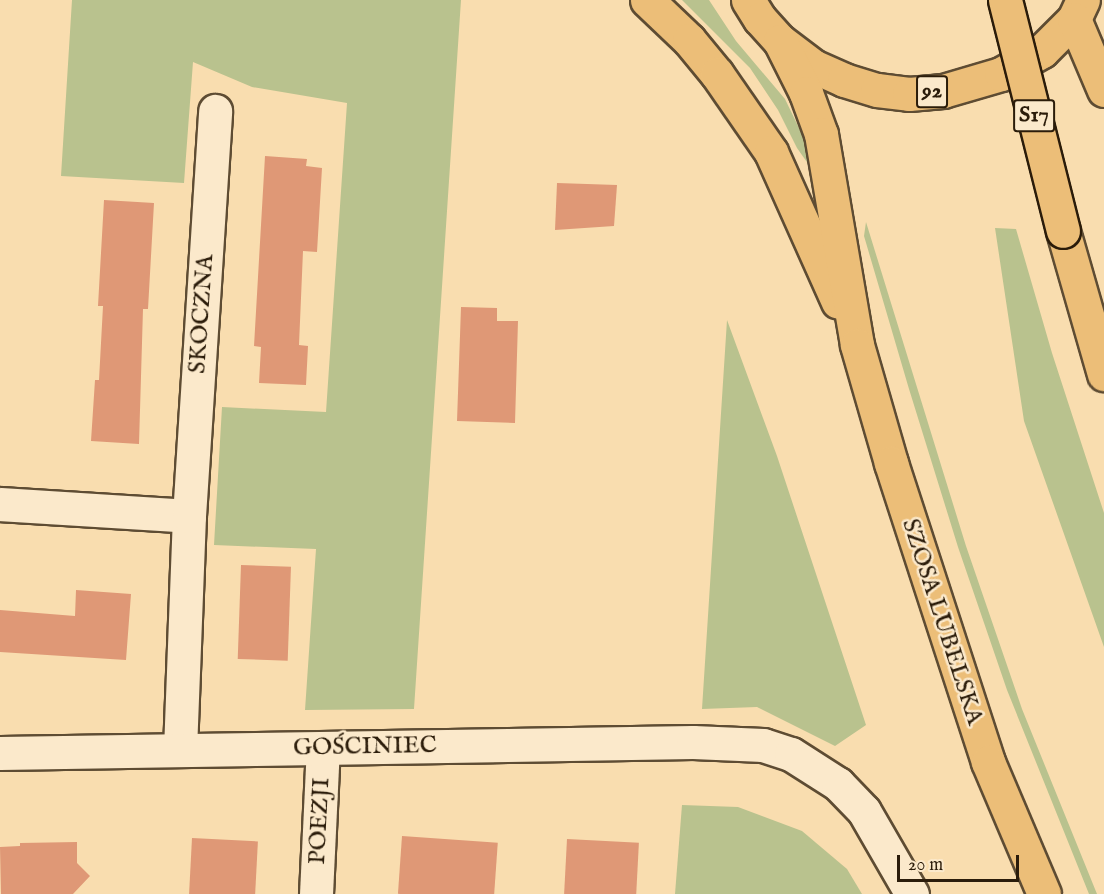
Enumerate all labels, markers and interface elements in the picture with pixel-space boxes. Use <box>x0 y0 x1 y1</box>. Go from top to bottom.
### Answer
road number: 92 <box>916 73 948 111</box>
road number: S17 <box>1013 97 1055 135</box>
street label: SKOCZNA <box>183 253 221 375</box>
street label: SZOSA LUBELSKA <box>895 515 989 729</box>
street label: GOŚCINIEC <box>293 731 437 763</box>
street label: POEZJI <box>303 777 337 865</box>
scale bar <box>900 843 1022 881</box>
text: 20 m <box>908 854 943 877</box>

